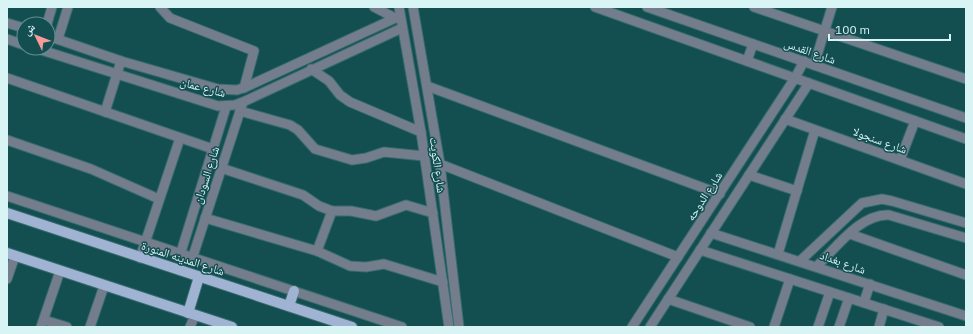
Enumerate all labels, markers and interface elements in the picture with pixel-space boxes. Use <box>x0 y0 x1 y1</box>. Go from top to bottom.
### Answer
north arrow <box>16 16 56 56</box>
scale bar <box>829 16 950 42</box>
text: ش <box>20 20 39 39</box>
text: 100 m <box>835 22 870 37</box>
street label: شارع القدس <box>782 35 838 68</box>
street label: شارع عمان <box>178 74 228 101</box>
street label: شارع سنجولا <box>850 123 909 158</box>
street label: شارع الكويت <box>426 136 449 194</box>
street label: شارع السودان <box>190 144 223 206</box>
street label: شارع الدوحه <box>683 169 726 224</box>
street label: شارع المدينه المنورة <box>139 237 227 279</box>
street label: شارع بغداد <box>818 247 868 278</box>

